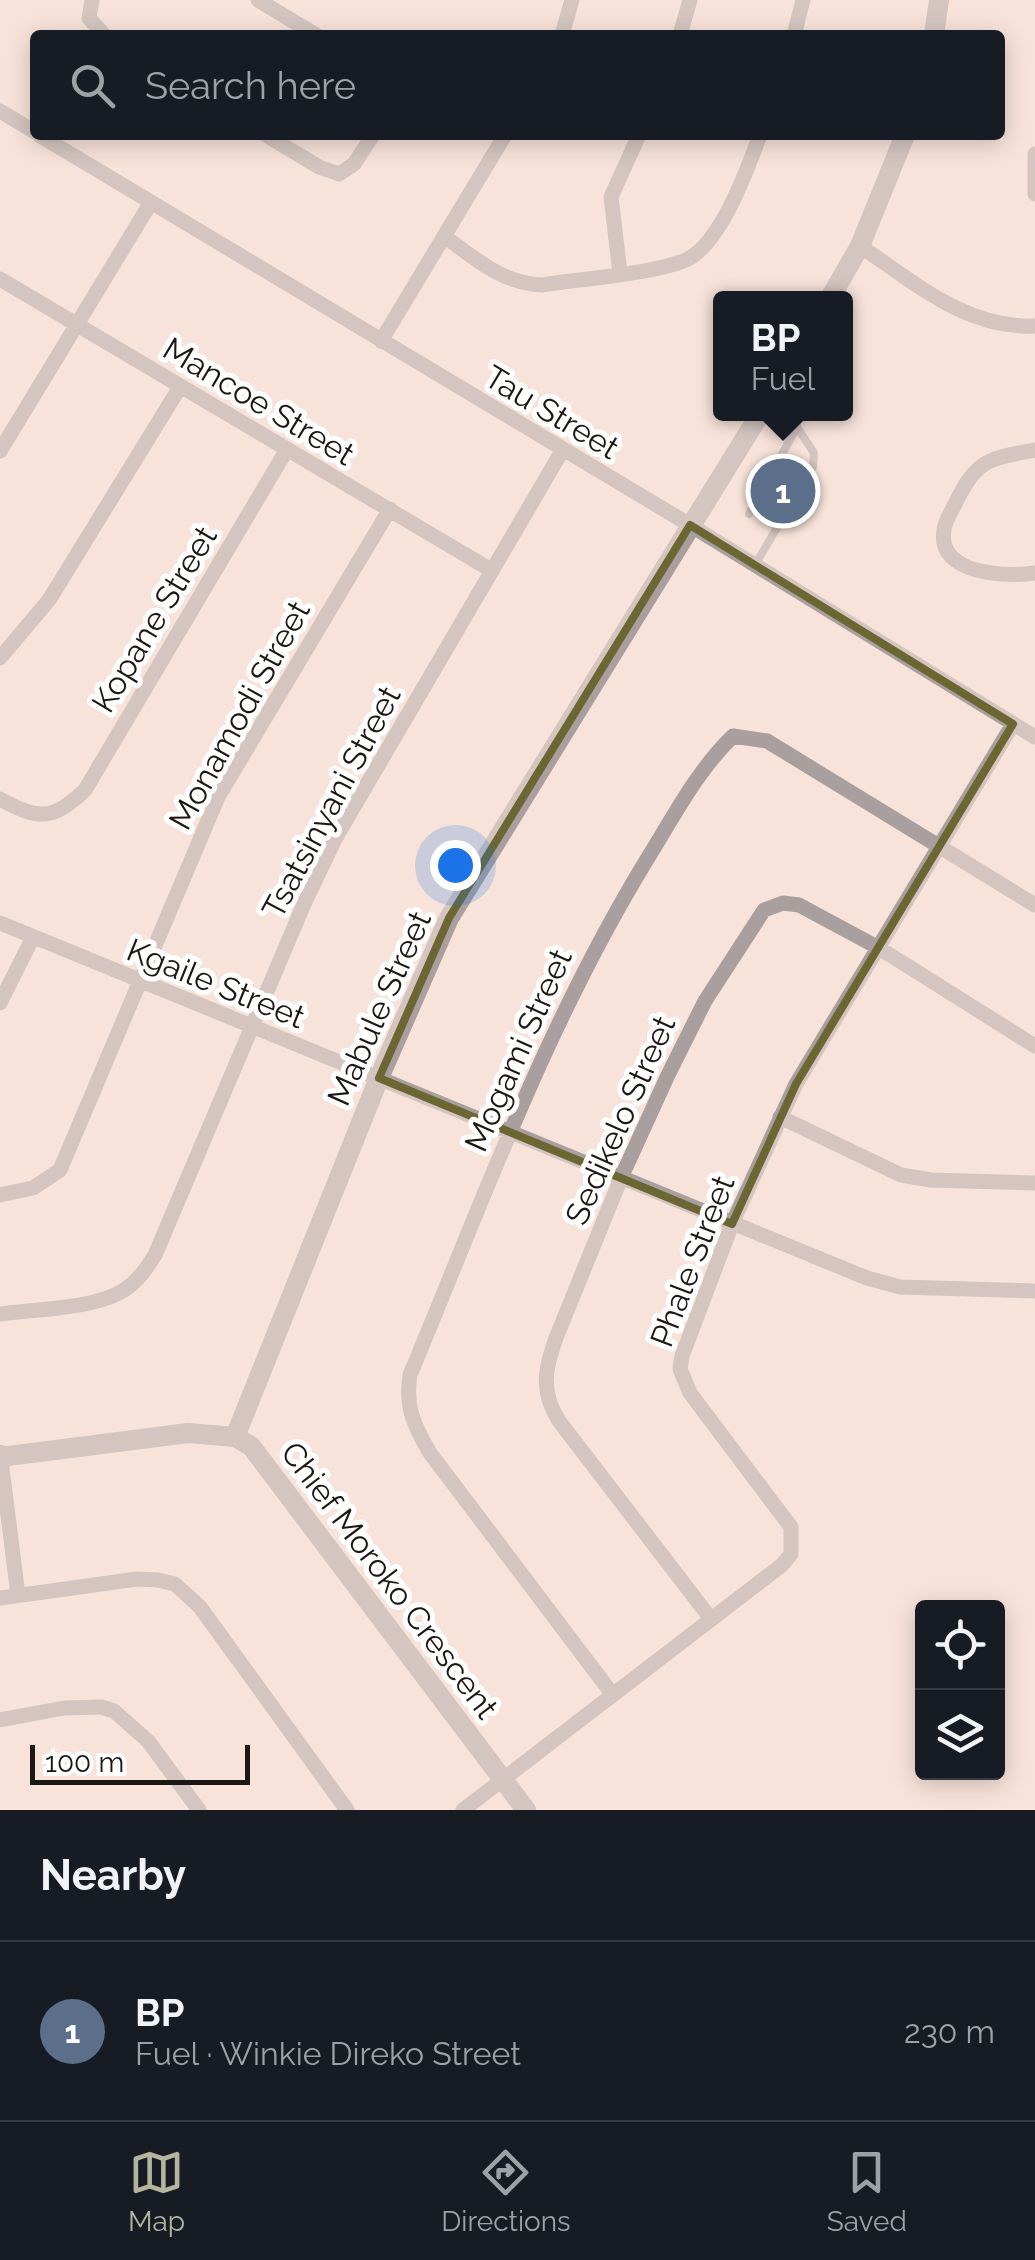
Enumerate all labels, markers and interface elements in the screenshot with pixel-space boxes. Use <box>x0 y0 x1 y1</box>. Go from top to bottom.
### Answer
search box <box>30 30 1005 140</box>
icon: search <box>65 58 120 113</box>
text: Search here <box>145 63 356 108</box>
popup <box>713 291 853 421</box>
text: BP <box>751 315 800 360</box>
street label: Mancoe Street <box>157 329 361 473</box>
street label: Tau Street <box>478 358 626 466</box>
text: Fuel <box>751 360 815 397</box>
pin: 1 <box>750 454 816 528</box>
street label: Kopane Street <box>84 519 224 719</box>
street label: Monamodi Street <box>161 594 317 836</box>
street label: Tsatsinyani Street <box>254 679 408 924</box>
your location <box>430 840 481 891</box>
street label: Mabule Street <box>320 905 438 1111</box>
street label: Kgaile Street <box>122 931 310 1035</box>
street label: Mogami Street <box>457 943 579 1157</box>
street label: Sedikelo Street <box>557 1010 683 1230</box>
street label: Phale Street <box>642 1170 742 1352</box>
street label: Chief Moroko Crescent <box>274 1435 506 1726</box>
map controls <box>915 1600 1005 1780</box>
button: locate <box>915 1600 1005 1690</box>
button: layers <box>915 1690 1005 1780</box>
scale bar <box>30 1740 250 1784</box>
text: 100 m <box>45 1746 124 1779</box>
text: Nearby <box>40 1851 186 1900</box>
text: BP <box>135 1990 185 2035</box>
text: 1 <box>65 2013 80 2050</box>
text: 230 m <box>904 2013 995 2050</box>
text: Fuel · Winkie Direko Street <box>135 2035 521 2072</box>
tab: Map <box>128 2145 185 2238</box>
tab: Directions <box>441 2145 571 2238</box>
tab: Saved <box>827 2145 907 2238</box>

